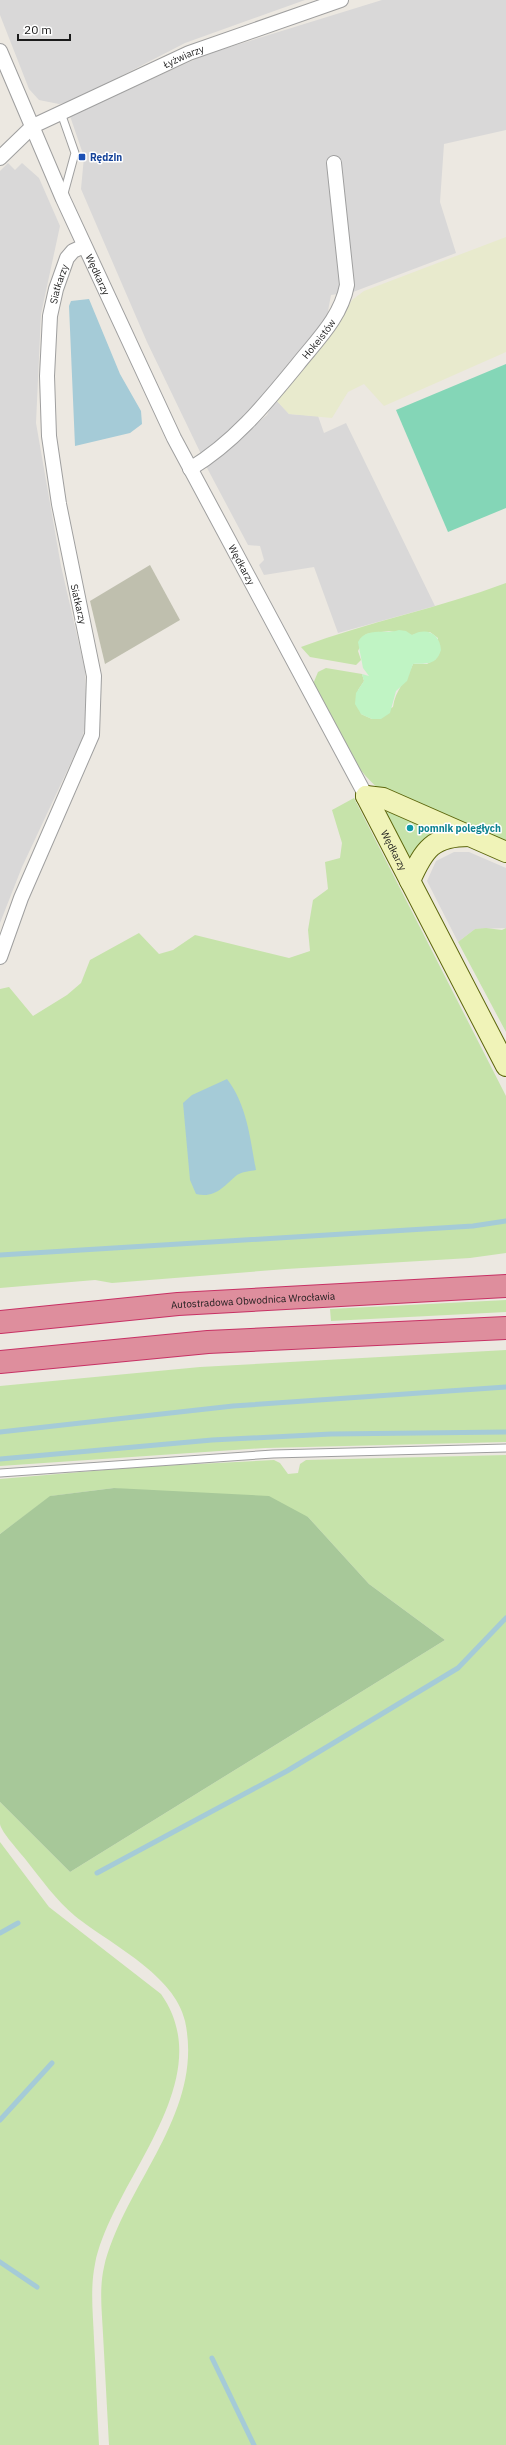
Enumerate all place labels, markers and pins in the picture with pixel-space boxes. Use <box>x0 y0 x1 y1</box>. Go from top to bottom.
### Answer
place label: Rędzin <box>90 151 122 164</box>
marker: Rędzin <box>77 152 87 162</box>
place label: pomnik poległych <box>418 822 501 835</box>
marker: pomnik poległych <box>405 823 415 833</box>

